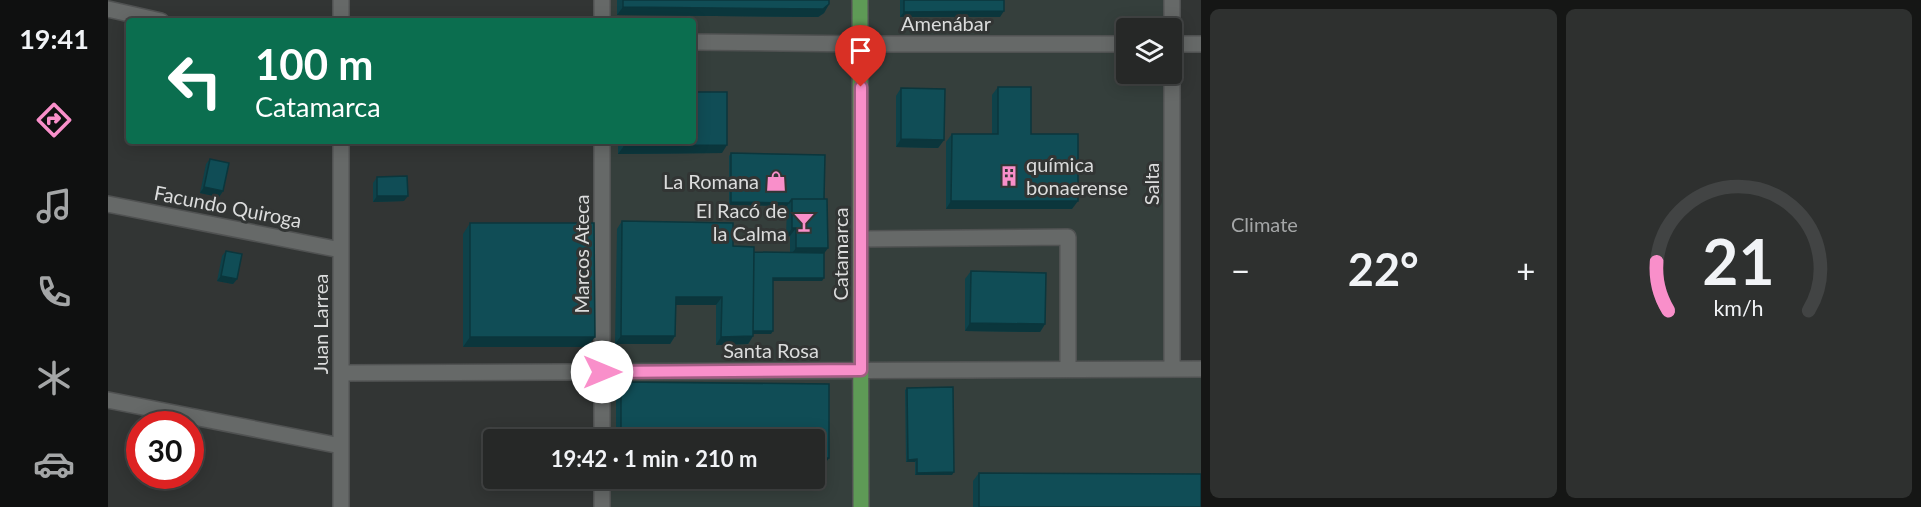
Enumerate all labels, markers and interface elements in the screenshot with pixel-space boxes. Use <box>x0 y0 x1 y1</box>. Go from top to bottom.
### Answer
street label: Amenábar <box>901 11 992 35</box>
map controls <box>1116 18 1182 84</box>
button: layers <box>1116 18 1182 84</box>
text: 19:41 <box>19 22 89 55</box>
pin <box>835 25 886 87</box>
icon: arrive <box>844 34 877 67</box>
text: 100 m <box>255 39 373 89</box>
icon: left <box>156 42 234 120</box>
text: Catamarca <box>255 90 381 123</box>
icon: directions <box>33 99 75 141</box>
place label: química bonaerense <box>1026 152 1128 199</box>
street label: Salta <box>1139 163 1163 205</box>
building icon: química bonaerense <box>997 164 1021 188</box>
place label: La Romana <box>663 169 759 193</box>
shop icon: La Romana <box>764 169 788 193</box>
street label: Facundo Quiroga <box>152 180 304 232</box>
icon: music <box>33 185 75 227</box>
street label: Marcos Ateca <box>569 194 593 314</box>
place label: El Racó de la Calma <box>696 198 787 245</box>
street label: Catamarca <box>828 207 852 301</box>
bar icon: El Racó de la Calma <box>792 210 816 234</box>
text: Climate <box>1231 212 1298 236</box>
text: 21 <box>1703 223 1775 298</box>
text: 22° <box>1348 242 1419 296</box>
text: − <box>1231 250 1250 290</box>
text: + <box>1516 250 1536 290</box>
icon: phone <box>33 271 75 313</box>
street label: Juan Larrea <box>308 274 332 374</box>
text: km/h <box>1714 295 1764 321</box>
street label: Santa Rosa <box>723 338 819 362</box>
position arrow <box>570 340 634 404</box>
icon: climate <box>33 357 75 399</box>
speed limit sign: 30 <box>126 411 204 489</box>
icon: car <box>33 443 75 485</box>
text: 19:42 · 1 min · 210 m <box>551 445 757 472</box>

